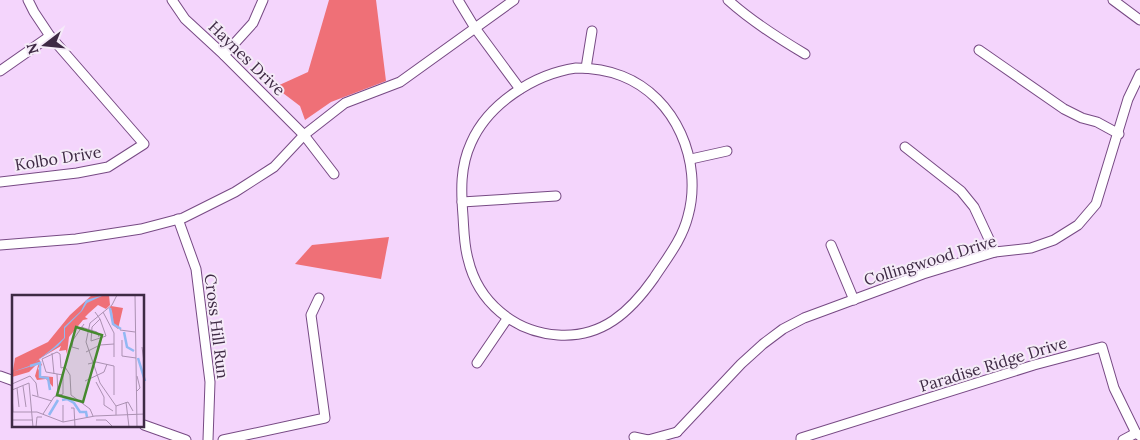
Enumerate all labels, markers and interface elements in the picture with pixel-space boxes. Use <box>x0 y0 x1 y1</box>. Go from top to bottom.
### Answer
street label: Haynes Drive <box>204 16 290 100</box>
north arrow <box>20 20 70 70</box>
text: N <box>22 41 43 56</box>
street label: Kolbo Drive <box>13 141 103 175</box>
street label: Collingwood Drive <box>861 230 999 290</box>
street label: Cross Hill Run <box>201 272 233 380</box>
inset map <box>12 295 145 428</box>
street label: Paradise Ridge Drive <box>917 332 1069 396</box>

